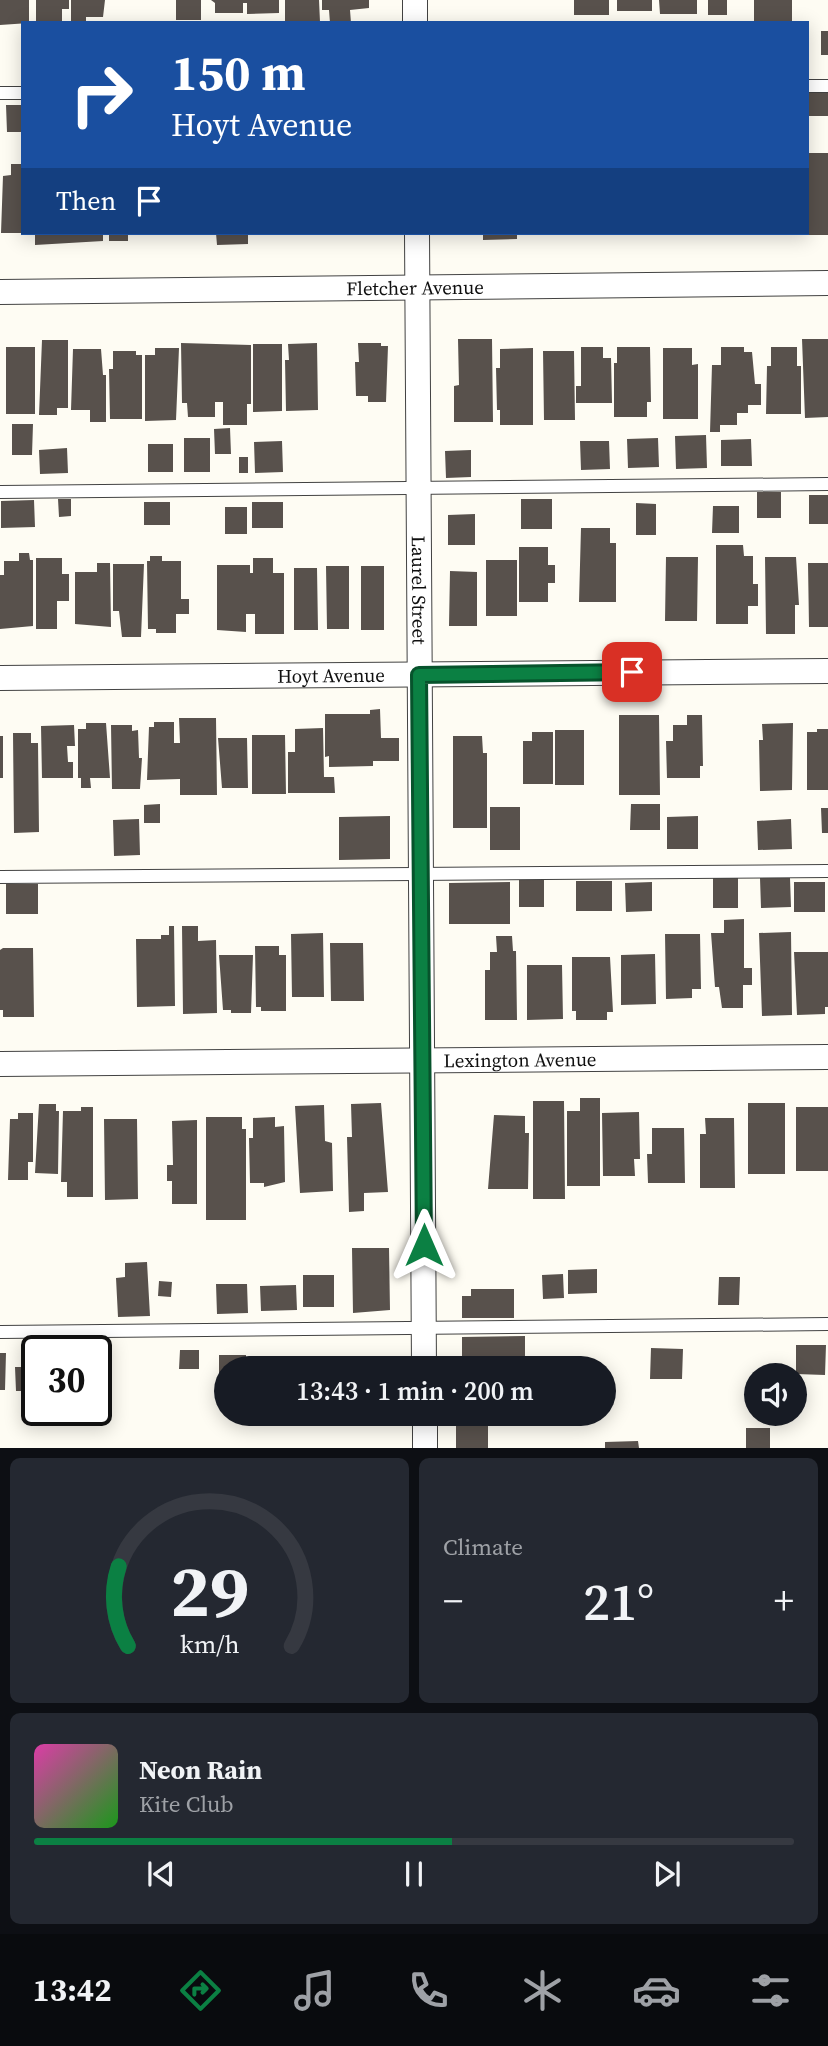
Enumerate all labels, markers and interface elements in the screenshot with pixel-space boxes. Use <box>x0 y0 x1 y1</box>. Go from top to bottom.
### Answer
text: 150 m <box>171 39 306 106</box>
icon: right <box>56 49 147 140</box>
text: Hoyt Avenue <box>171 103 352 147</box>
icon: arrive <box>130 182 168 220</box>
text: Then <box>56 183 116 219</box>
street label: Fletcher Avenue <box>346 274 484 301</box>
street label: Laurel Street <box>406 536 433 645</box>
pin <box>602 642 662 702</box>
icon: arrive <box>613 653 651 691</box>
street label: Hoyt Avenue <box>277 662 385 689</box>
street label: Lexington Avenue <box>443 1046 597 1073</box>
position arrow <box>387 1208 461 1282</box>
speed limit sign: 30 <box>21 1335 112 1426</box>
map controls <box>744 1363 807 1426</box>
button: sound <box>744 1363 807 1426</box>
text: 13:43 · 1 min · 200 m <box>296 1373 534 1409</box>
text: Climate <box>443 1531 523 1563</box>
text: 29 <box>170 1542 249 1641</box>
text: 21° <box>583 1566 654 1637</box>
text: − <box>443 1575 463 1627</box>
text: + <box>774 1575 794 1627</box>
text: km/h <box>180 1627 239 1661</box>
text: Neon Rain <box>139 1752 262 1788</box>
text: Kite Club <box>139 1788 234 1820</box>
icon: previous <box>142 1855 180 1893</box>
icon: pause <box>395 1855 433 1893</box>
icon: next <box>648 1855 686 1893</box>
icon: directions <box>176 1966 225 2015</box>
icon: music <box>290 1966 339 2015</box>
icon: phone <box>404 1966 453 2015</box>
icon: climate <box>518 1966 567 2015</box>
icon: car <box>632 1966 681 2015</box>
icon: filters <box>746 1966 795 2015</box>
text: 13:42 <box>33 1968 111 2012</box>

